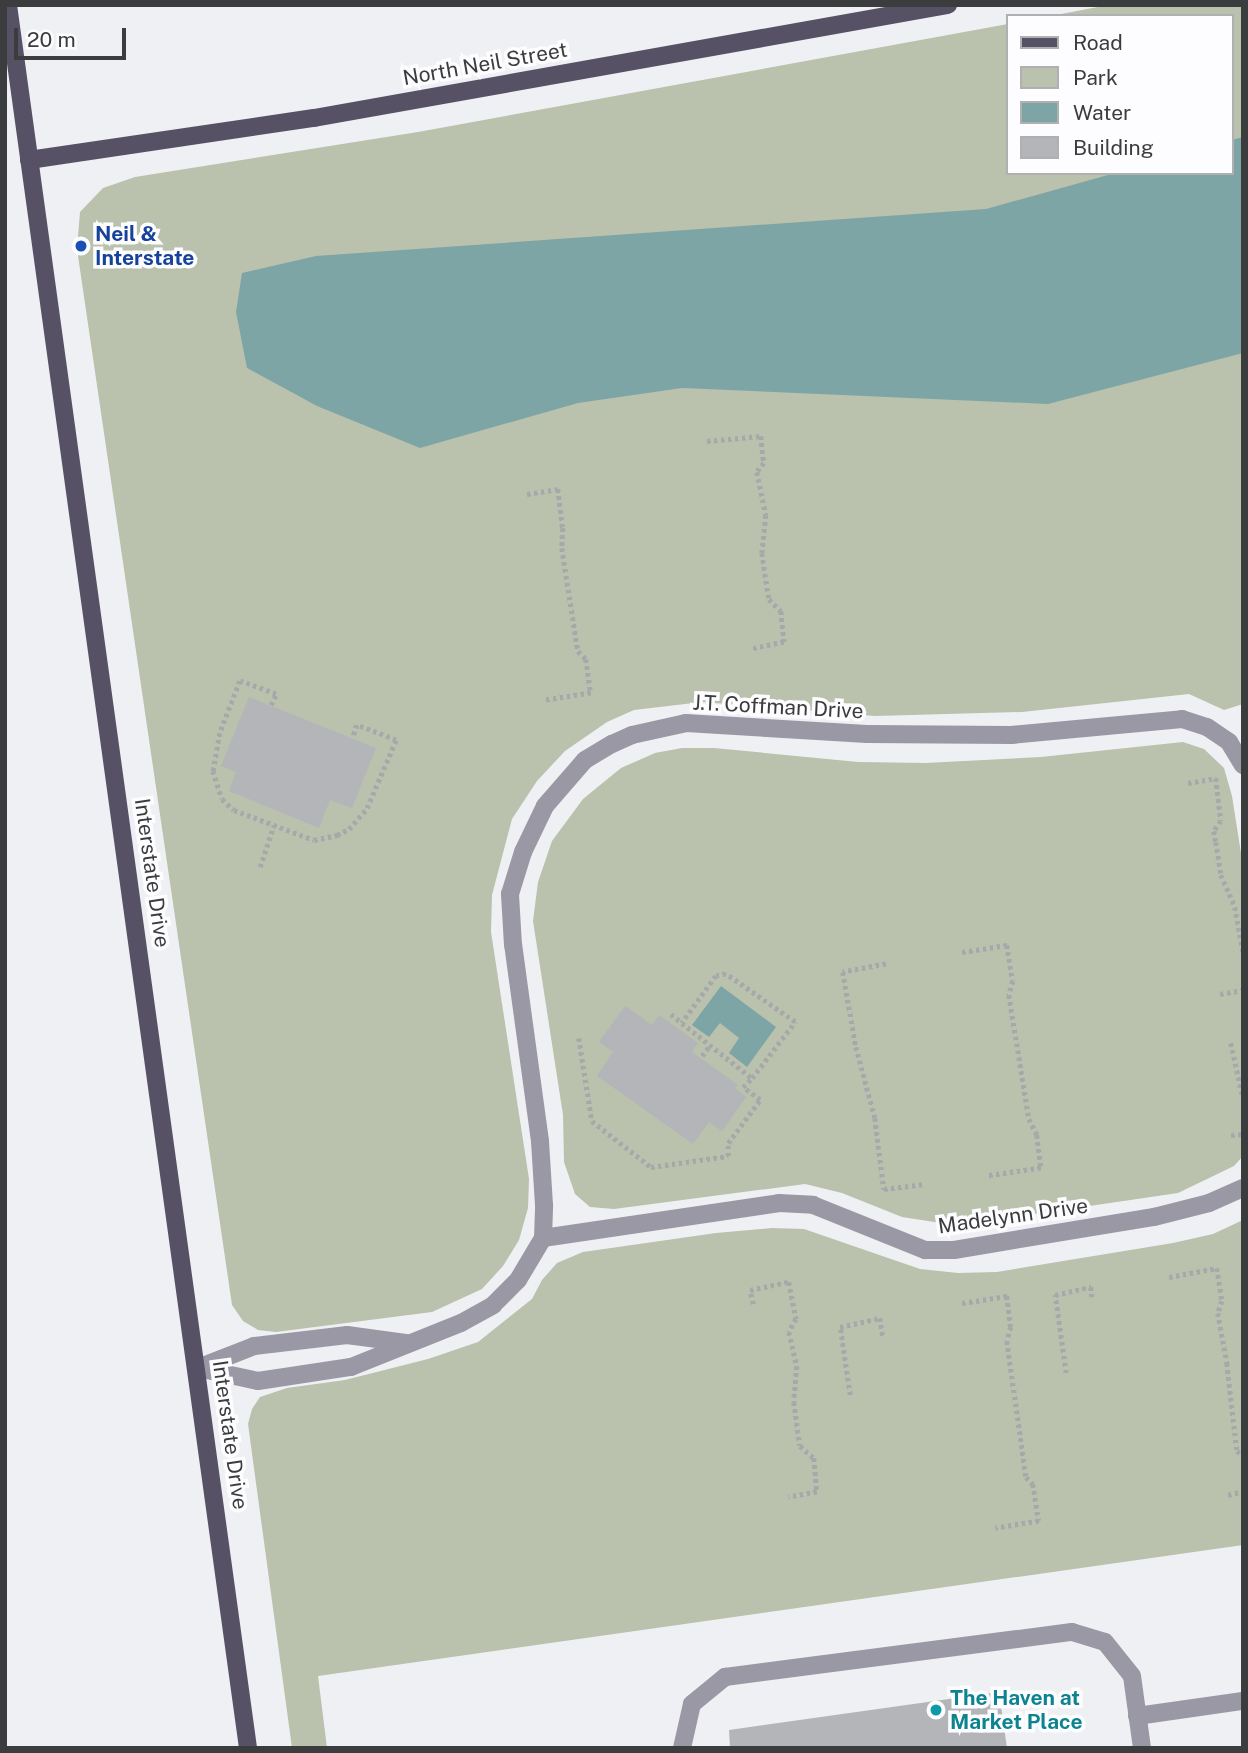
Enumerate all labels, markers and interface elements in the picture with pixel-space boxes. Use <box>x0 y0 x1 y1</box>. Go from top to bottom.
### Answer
scale bar <box>18 14 130 58</box>
legend <box>1006 14 1234 175</box>
text: 20 m <box>27 27 76 52</box>
text: Road <box>1073 30 1123 55</box>
street label: North Neil Street <box>401 37 569 91</box>
text: Park <box>1073 65 1118 90</box>
text: Water <box>1073 100 1131 125</box>
text: Building <box>1073 135 1154 160</box>
place label: Neil & Interstate <box>95 221 194 271</box>
marker: Neil & Interstate <box>73 238 89 254</box>
street label: J.T. Coffman Drive <box>692 690 864 724</box>
street label: Interstate Drive <box>129 797 175 949</box>
street label: Madelynn Drive <box>936 1193 1090 1239</box>
street label: Interstate Drive <box>207 1359 253 1511</box>
place label: The Haven at Market Place <box>950 1685 1083 1735</box>
marker: The Haven at Market Place <box>928 1702 944 1718</box>

